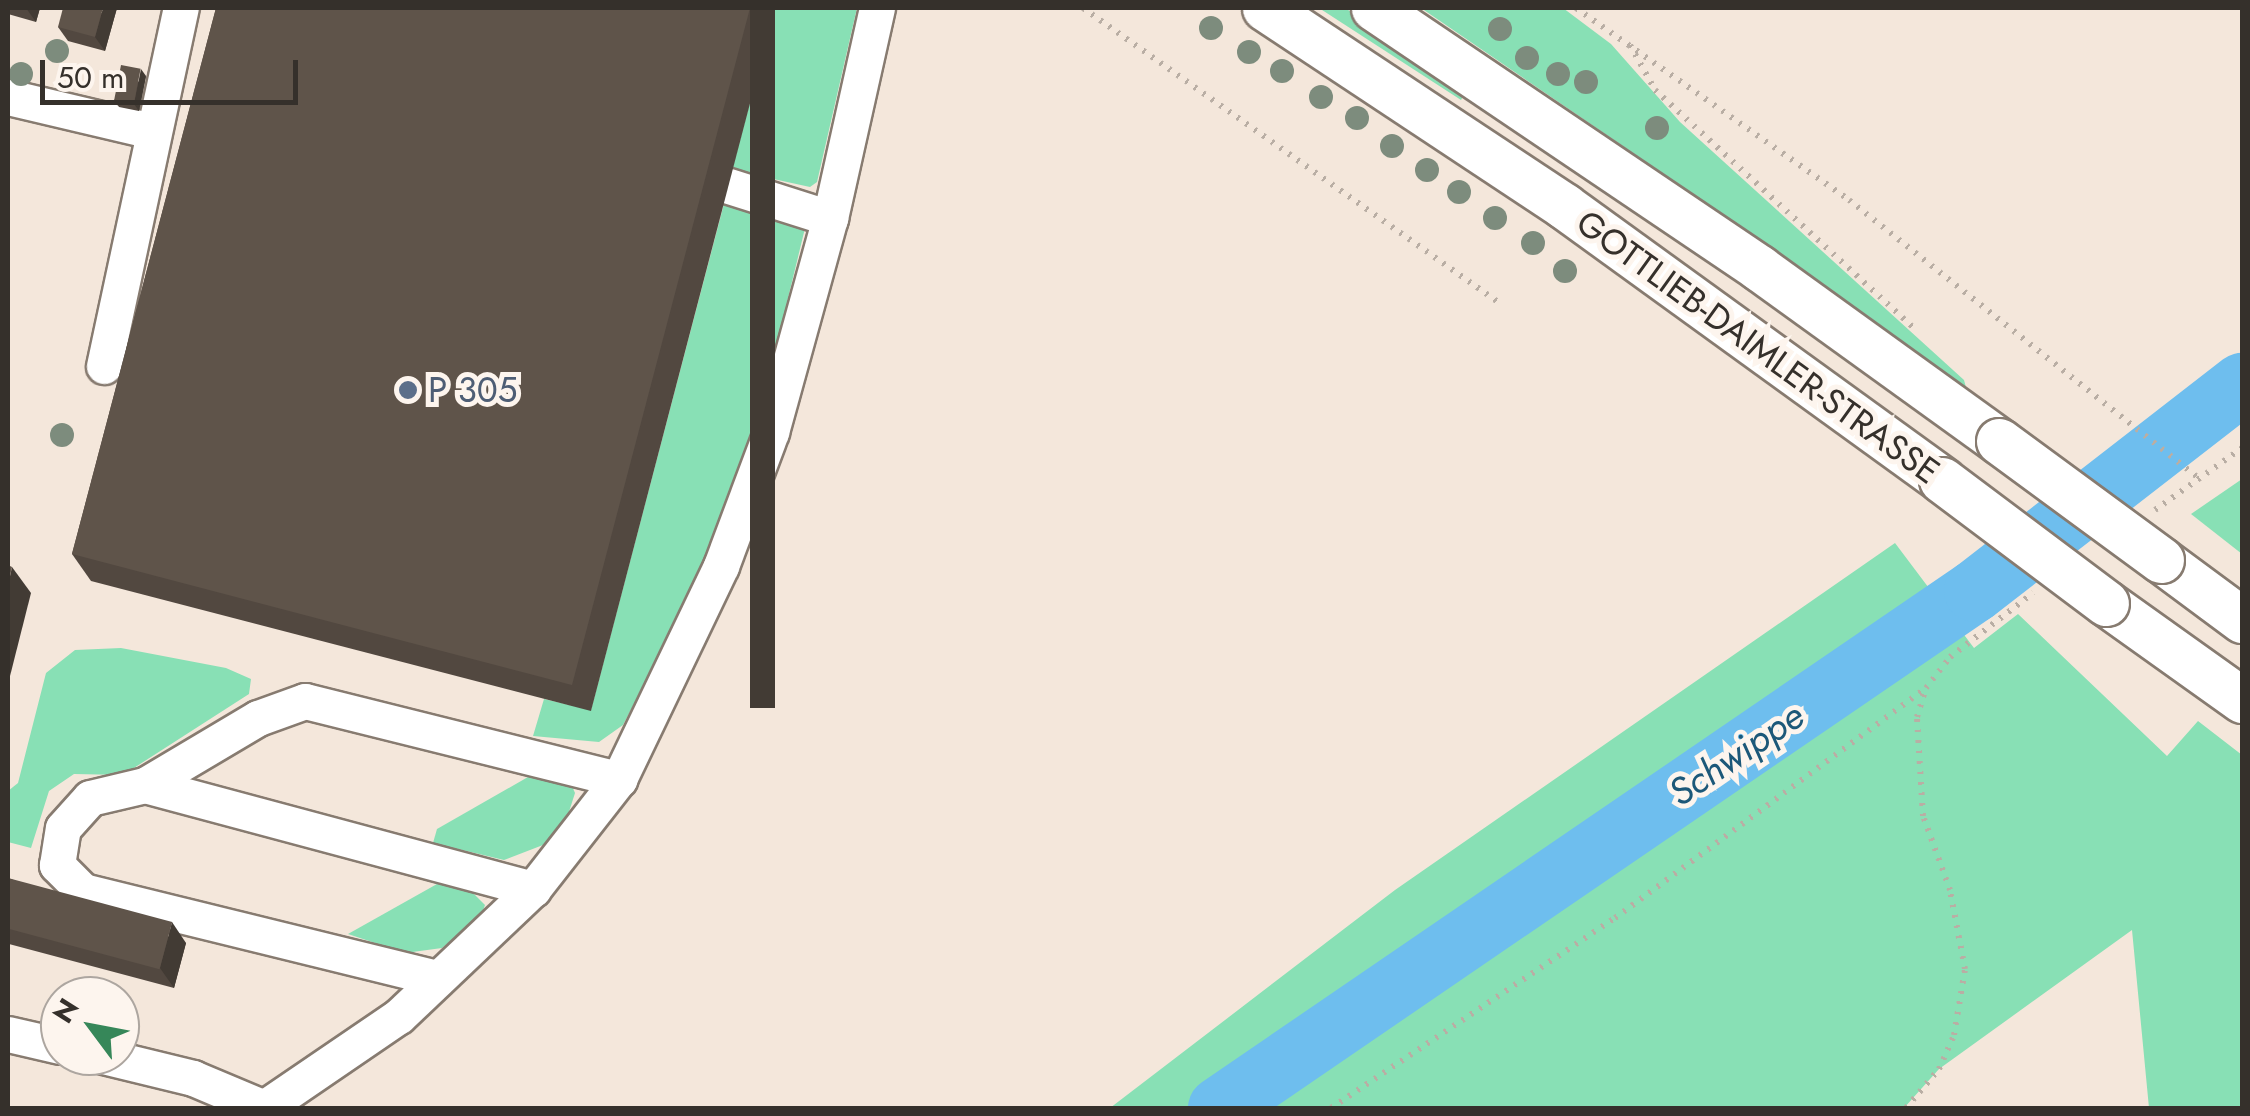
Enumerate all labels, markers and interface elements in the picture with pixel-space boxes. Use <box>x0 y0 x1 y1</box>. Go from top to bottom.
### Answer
scale bar <box>45 40 302 102</box>
text: 50 m <box>57 56 124 99</box>
street label: GOTTLIEB-DAIMLER-STRASSE <box>1568 201 1948 493</box>
place label: P 305 <box>428 369 518 411</box>
marker: P 305 <box>397 379 419 401</box>
water label: Schwippe <box>1660 692 1812 816</box>
north arrow <box>40 976 140 1076</box>
text: N <box>43 991 89 1031</box>

